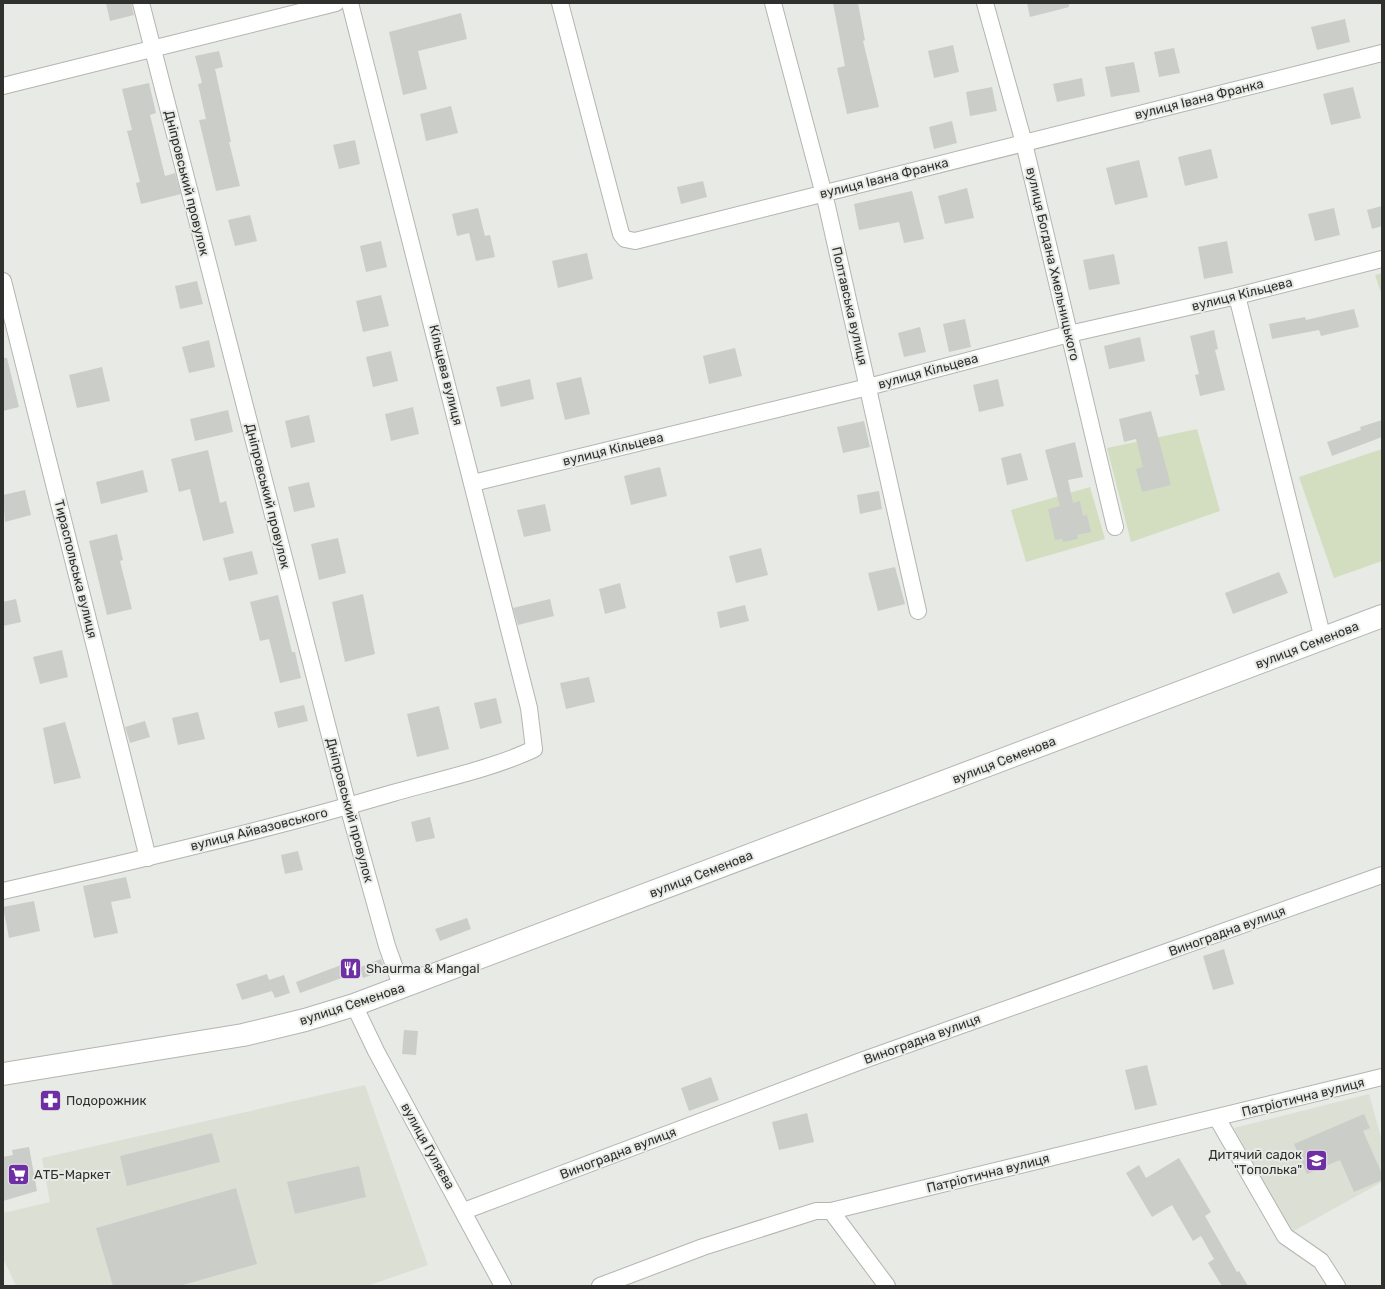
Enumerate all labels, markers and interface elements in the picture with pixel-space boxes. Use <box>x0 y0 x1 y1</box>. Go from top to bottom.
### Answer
street label: вулиця Івана Франка <box>1133 76 1265 122</box>
street label: Дніпровський провулок <box>162 109 212 257</box>
street label: вулиця Івана Франка <box>818 155 950 201</box>
street label: вулиця Богдана Хмельницького <box>1023 166 1083 362</box>
street label: Полтавська вулиця <box>829 245 871 367</box>
street label: вулиця Кільцева <box>1190 274 1294 314</box>
street label: Кільцева вулиця <box>426 323 466 427</box>
street label: вулиця Кільцева <box>876 350 980 392</box>
street label: Дніпровський провулок <box>243 422 293 570</box>
street label: вулиця Кільцева <box>561 429 665 469</box>
street label: Тираспольська вулиця <box>52 498 100 640</box>
street label: вулиця Семенова <box>1253 618 1361 672</box>
street label: вулиця Семенова <box>950 733 1058 787</box>
street label: Дніпровський провулок <box>323 736 377 884</box>
street label: вулиця Айвазовського <box>189 805 329 853</box>
street label: вулиця Семенова <box>647 847 755 901</box>
street label: Виноградна вулиця <box>1167 903 1287 959</box>
restaurant icon: Shaurma & Mangal <box>338 955 364 981</box>
place label: Shaurma & Mangal <box>366 961 480 977</box>
street label: вулиця Семенова <box>298 980 406 1028</box>
street label: Виноградна вулиця <box>862 1011 982 1067</box>
street label: Патріотична вулиця <box>1240 1074 1366 1120</box>
pharmacy icon: Подорожник <box>37 1087 63 1113</box>
place label: Подорожник <box>66 1093 146 1108</box>
street label: вулиця Гуляєва <box>398 1100 458 1192</box>
street label: Виноградна вулиця <box>558 1124 678 1182</box>
place label: Дитячий садок "Тополька" <box>1208 1147 1302 1177</box>
school or university icon: Дитячий садок "Тополька" <box>1304 1148 1330 1174</box>
street label: Патріотична вулиця <box>925 1150 1051 1196</box>
supermarket icon: АТБ-Маркет <box>6 1161 32 1187</box>
place label: АТБ-Маркет <box>34 1167 111 1182</box>

